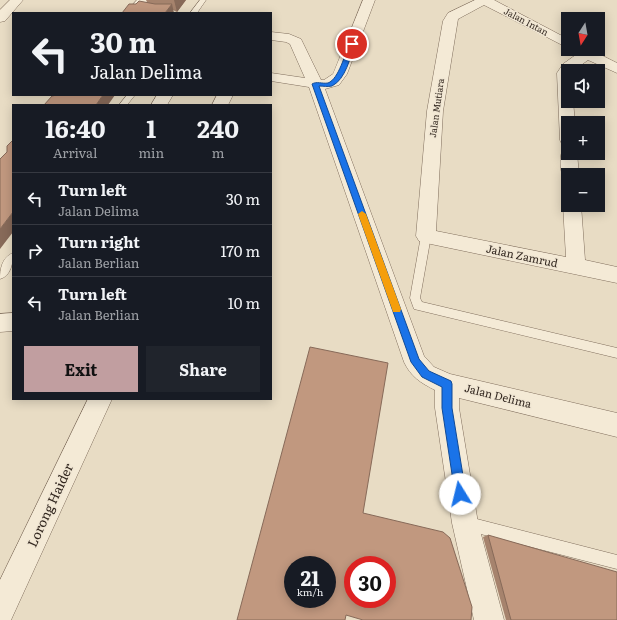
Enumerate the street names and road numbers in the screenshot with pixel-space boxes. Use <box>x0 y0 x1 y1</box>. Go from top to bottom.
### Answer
street label: Jalan Intan <box>502 4 551 39</box>
street label: Jalan Mutiara <box>425 77 447 138</box>
street label: Jalan Zamrud <box>485 240 560 271</box>
street label: Jalan Delima <box>463 379 533 411</box>
street label: Lorong Haider <box>22 459 78 550</box>

